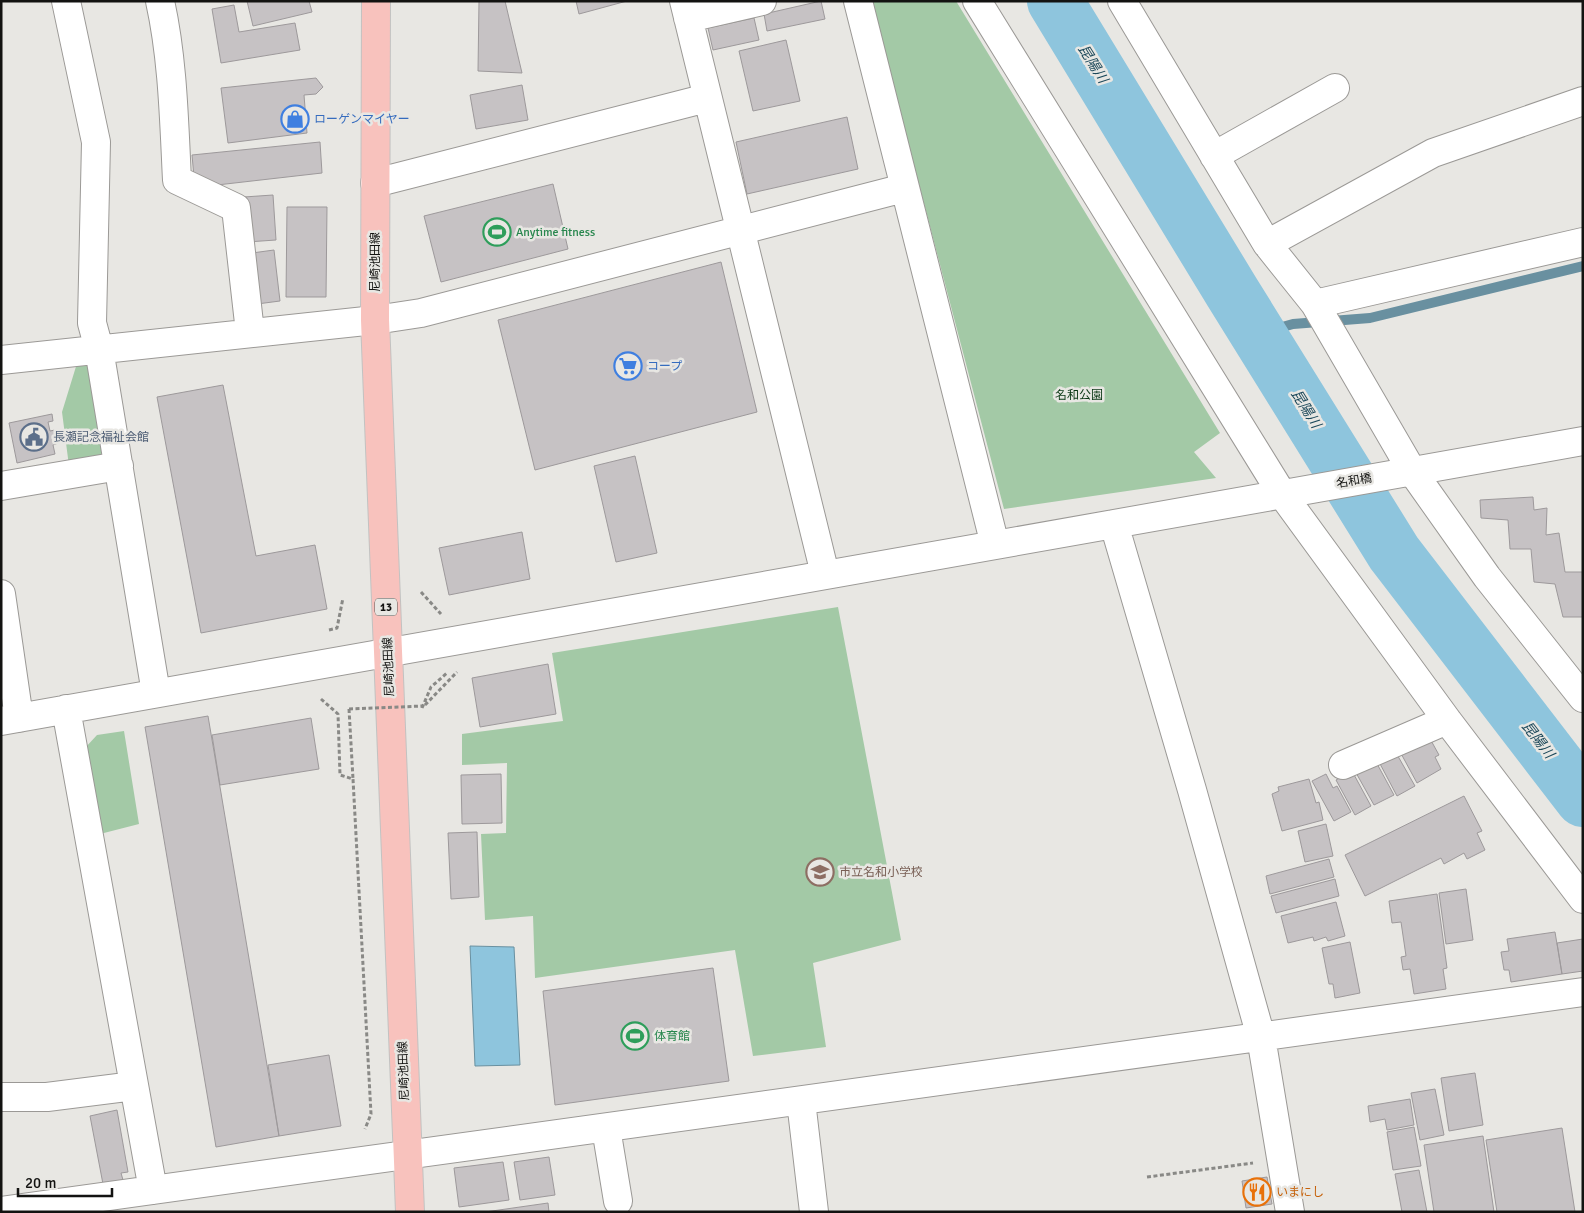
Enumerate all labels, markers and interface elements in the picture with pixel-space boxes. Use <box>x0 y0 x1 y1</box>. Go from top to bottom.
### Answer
water label: 昆陽川 <box>1075 42 1112 88</box>
shop icon: ローゲンマイヤー <box>280 104 310 134</box>
place label: ローゲンマイヤー <box>314 112 410 127</box>
sports icon: Anytime fitness <box>482 217 512 247</box>
place label: Anytime fitness <box>516 225 595 240</box>
street label: 尼崎池田線 <box>368 232 383 292</box>
supermarket icon: コープ <box>613 351 643 381</box>
place label: コープ <box>647 359 682 374</box>
water label: 昆陽川 <box>1288 387 1325 433</box>
park label: 名和公園 <box>1055 388 1103 403</box>
public building icon: 長瀬記念福祉会館 <box>19 422 49 452</box>
place label: 長瀬記念福祉会館 <box>53 430 149 445</box>
street label: 名和橋 <box>1335 470 1373 492</box>
road number: 13 <box>375 598 397 616</box>
street label: 尼崎池田線 <box>380 637 398 697</box>
water label: 昆陽川 <box>1518 718 1559 763</box>
school or university icon: 市立名和小学校 <box>805 857 835 887</box>
place label: 市立名和小学校 <box>839 865 923 880</box>
sports icon: 体育館 <box>620 1021 650 1051</box>
place label: 体育館 <box>654 1029 690 1044</box>
street label: 尼崎池田線 <box>395 1041 413 1101</box>
scale bar <box>18 1166 111 1198</box>
text: 20 m <box>25 1174 56 1192</box>
restaurant icon: いまにし <box>1242 1177 1272 1207</box>
place label: いまにし <box>1276 1185 1324 1200</box>

